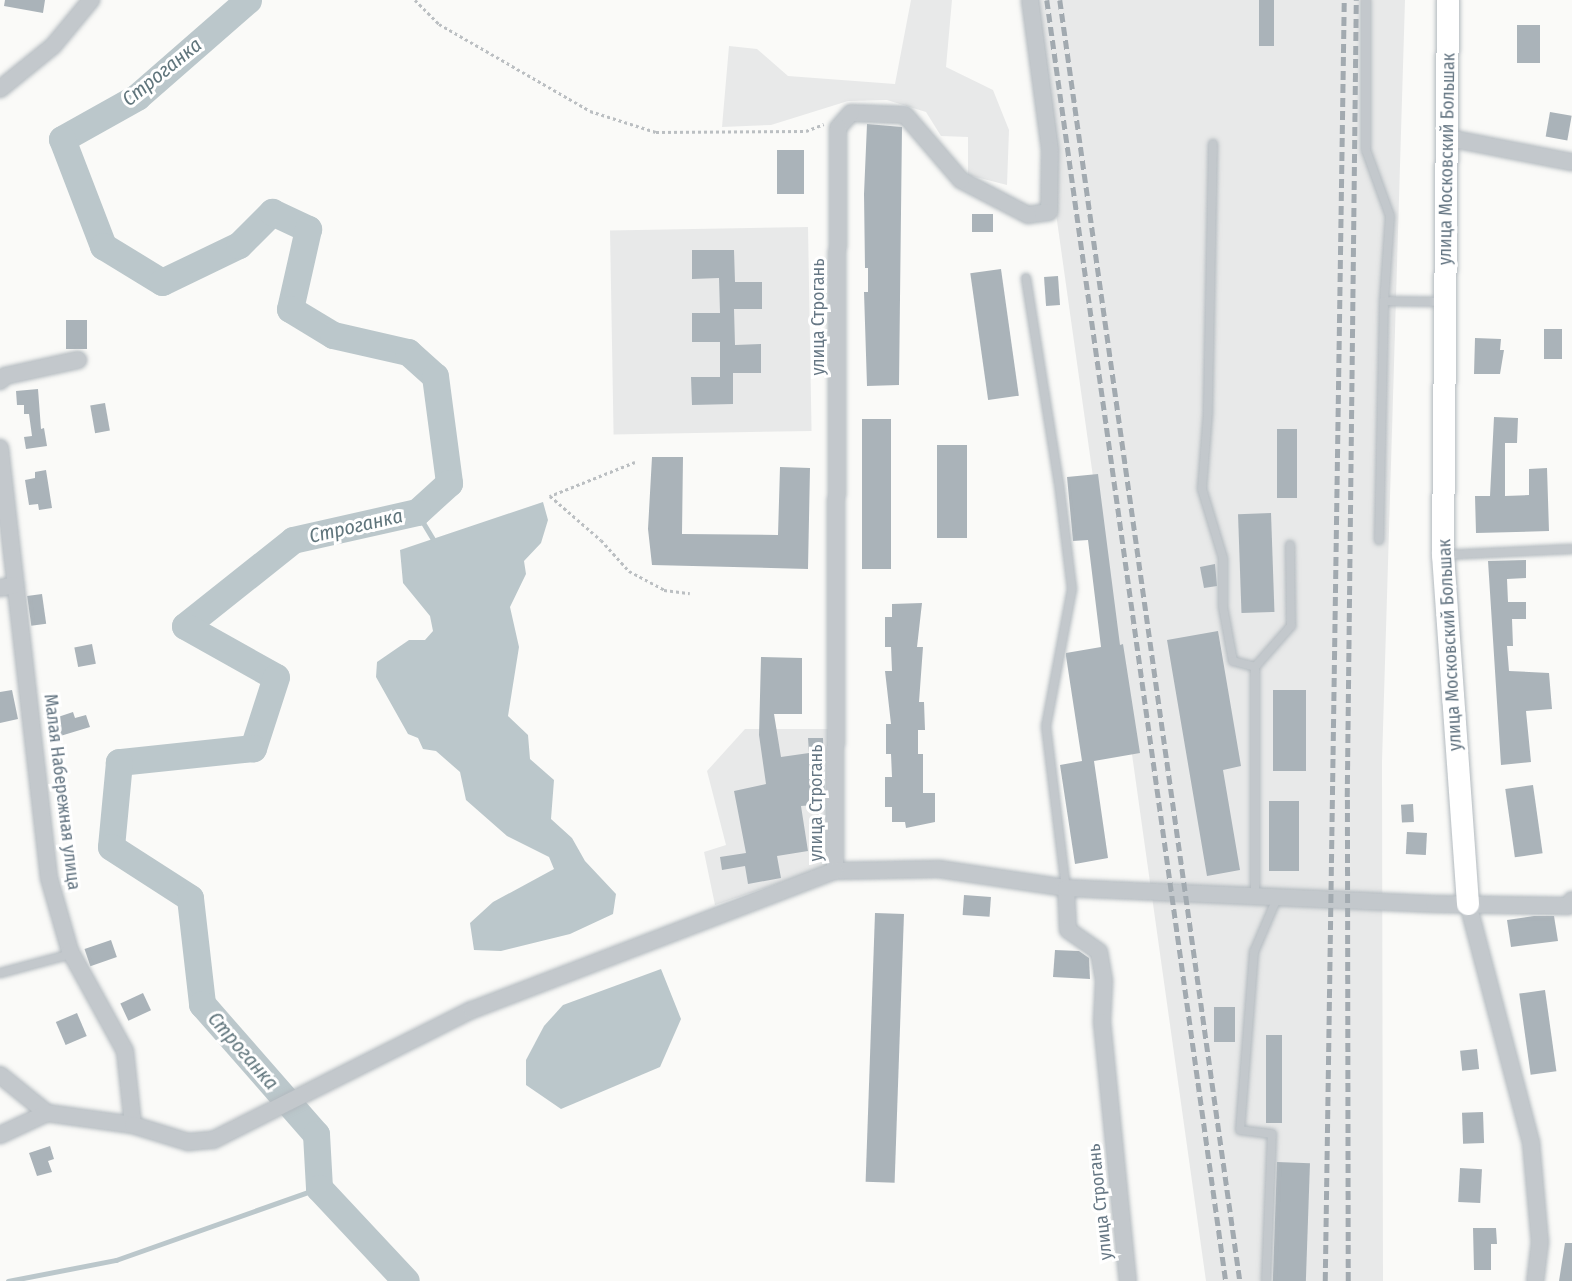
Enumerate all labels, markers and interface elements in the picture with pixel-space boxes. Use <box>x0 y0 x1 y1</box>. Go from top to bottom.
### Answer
water label: Строганка <box>117 33 207 111</box>
street label: улица Московский Большак <box>1434 53 1460 265</box>
street label: улица Строгань <box>807 259 829 375</box>
water label: Строганка <box>307 504 405 548</box>
street label: улица Московский Большак <box>1434 538 1466 752</box>
street label: Малая Набережная улица <box>39 693 85 891</box>
street label: улица Строгань <box>805 745 827 861</box>
water label: Строганка <box>203 1007 283 1095</box>
street label: улица Строгань <box>1083 1143 1117 1261</box>

